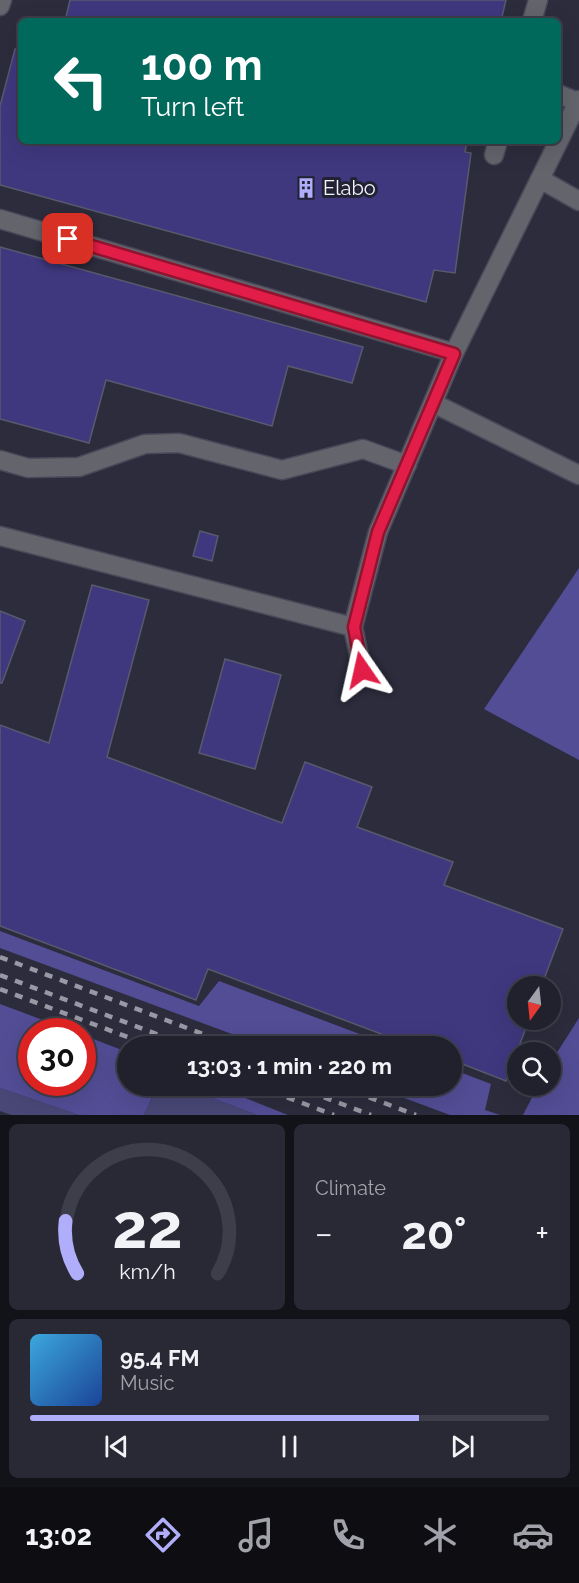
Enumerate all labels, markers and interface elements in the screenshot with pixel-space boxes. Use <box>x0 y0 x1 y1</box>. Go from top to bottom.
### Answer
text: 100 m <box>141 41 263 90</box>
icon: left <box>42 42 120 120</box>
text: Turn left <box>141 91 244 122</box>
building icon: Elabo <box>294 176 318 200</box>
place label: Elabo <box>323 176 376 200</box>
pin <box>42 213 93 264</box>
icon: arrive <box>51 222 84 255</box>
position arrow <box>330 638 394 702</box>
north arrow <box>507 976 561 1030</box>
map controls <box>507 976 561 1096</box>
speed limit sign: 30 <box>18 1018 96 1096</box>
button: search <box>507 1042 561 1096</box>
text: 13:03 · 1 min · 220 m <box>187 1053 392 1079</box>
text: Climate <box>315 1176 386 1200</box>
text: 22 <box>112 1189 182 1263</box>
text: 20° <box>401 1207 467 1260</box>
text: − <box>315 1214 333 1253</box>
text: + <box>535 1214 549 1253</box>
text: km/h <box>119 1259 175 1284</box>
text: 95.4 FM <box>120 1345 200 1371</box>
text: Music <box>120 1371 174 1395</box>
icon: previous <box>100 1430 133 1463</box>
icon: pause <box>273 1430 306 1463</box>
icon: next <box>446 1430 479 1463</box>
icon: directions <box>142 1514 184 1556</box>
icon: music <box>235 1514 277 1556</box>
icon: phone <box>327 1514 369 1556</box>
icon: climate <box>419 1514 461 1556</box>
icon: car <box>512 1514 554 1556</box>
text: 13:02 <box>25 1520 92 1551</box>

